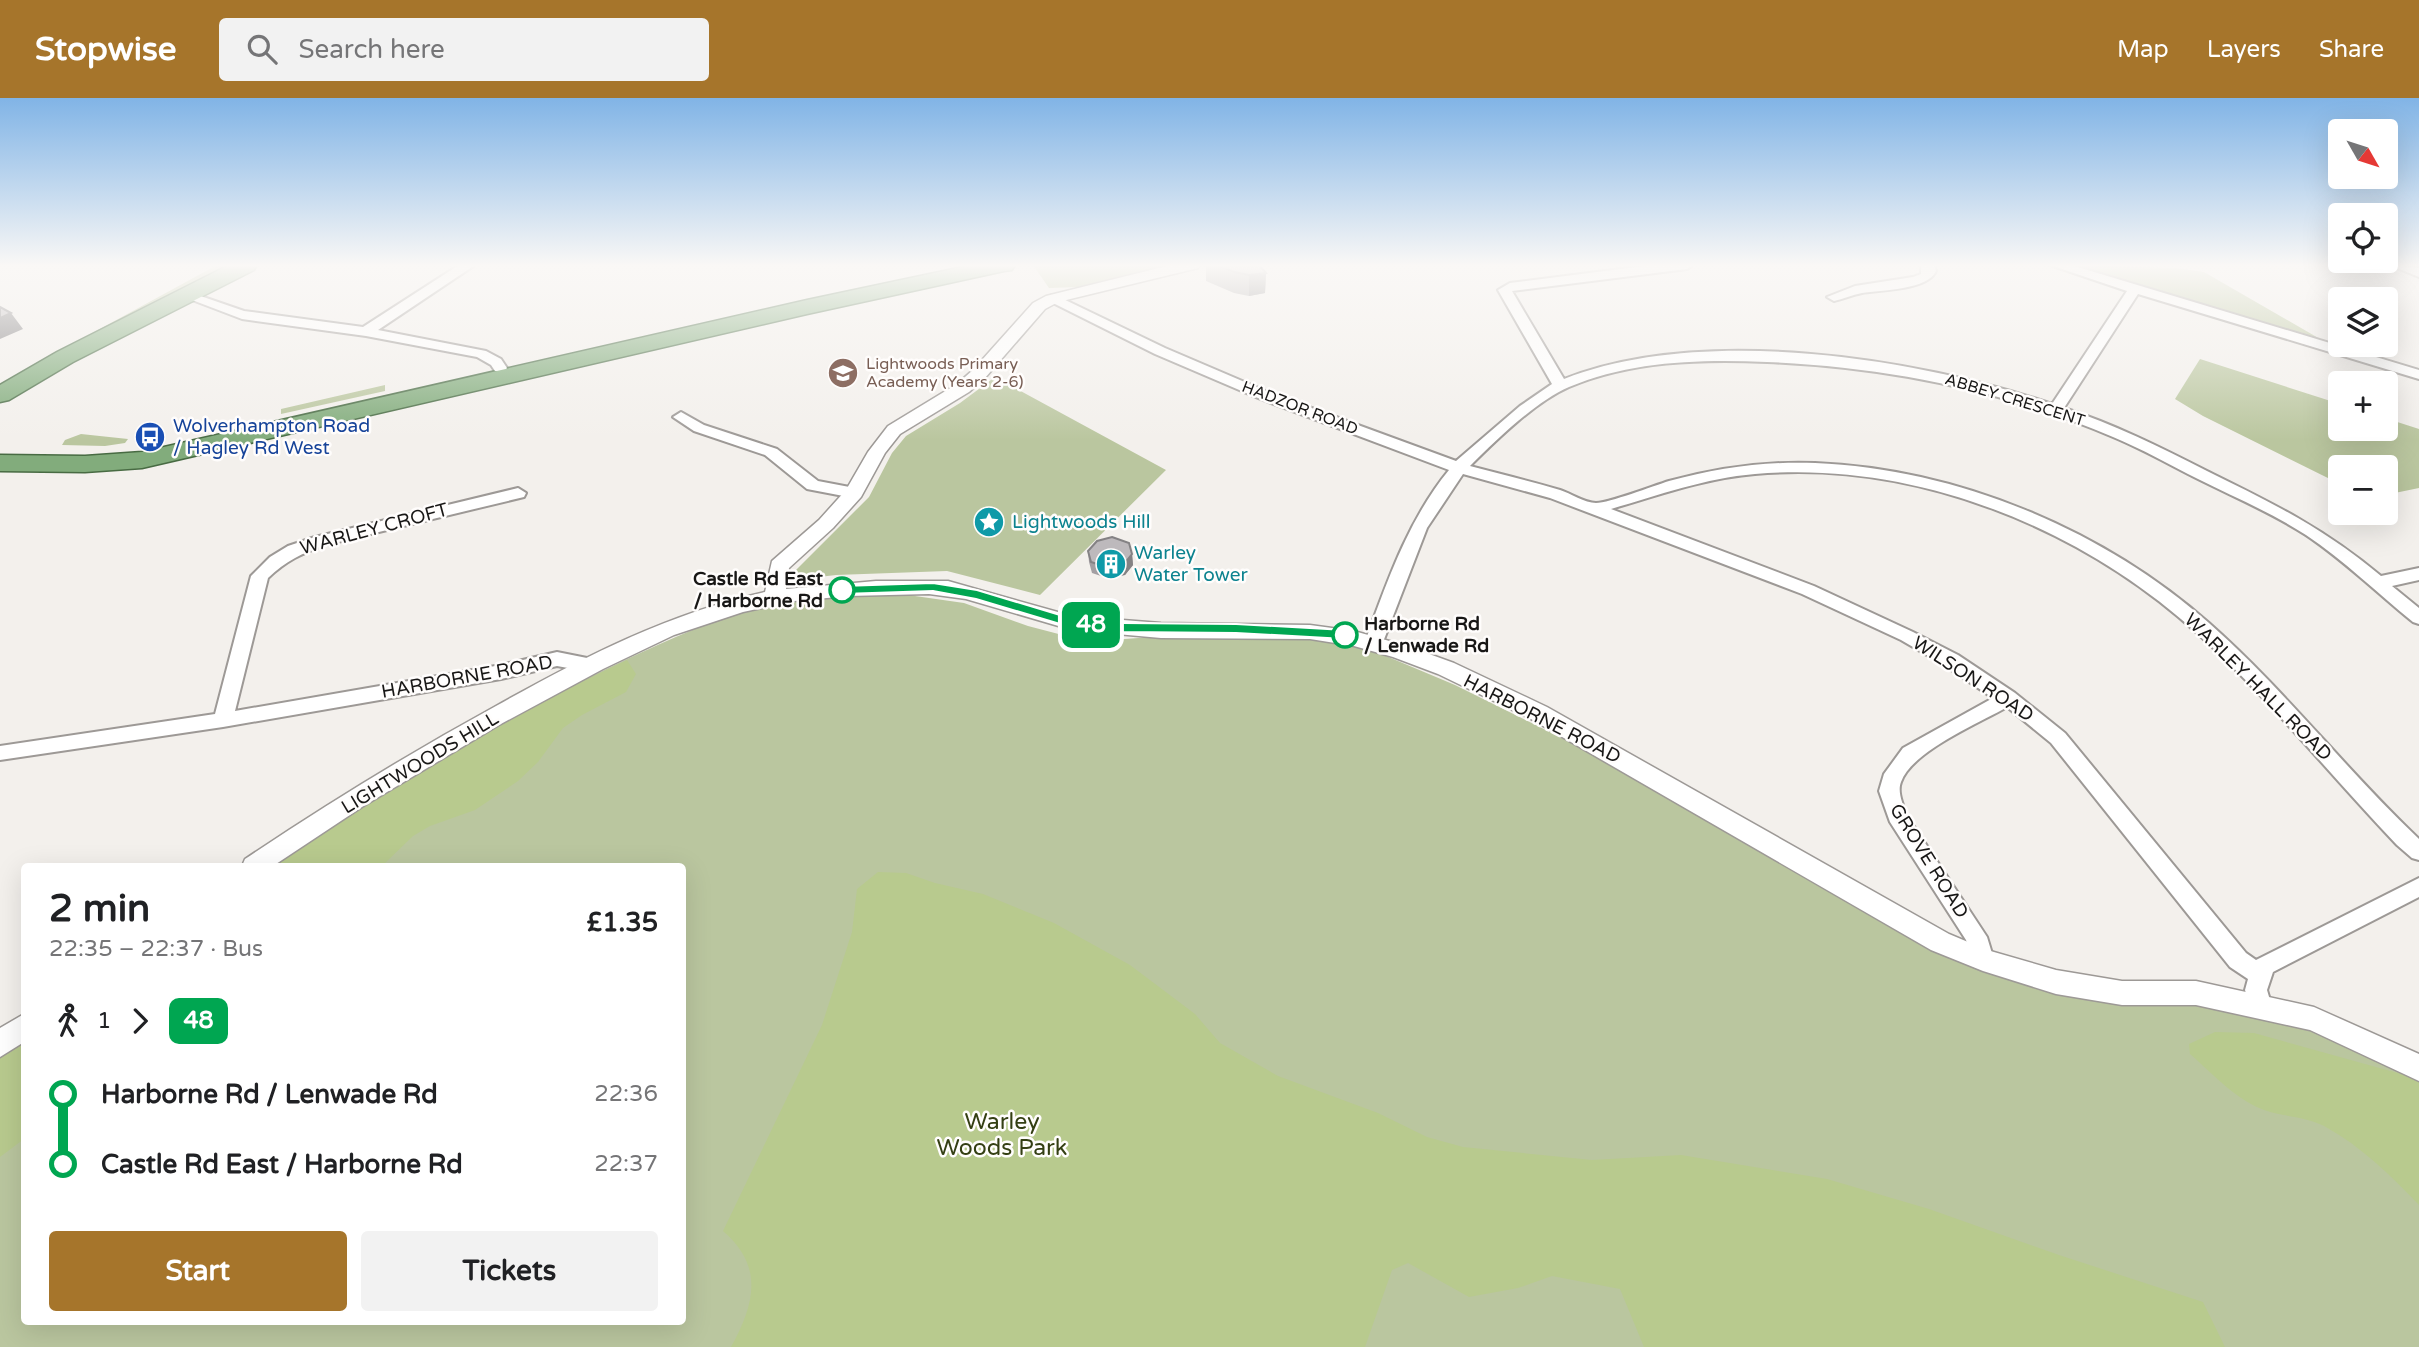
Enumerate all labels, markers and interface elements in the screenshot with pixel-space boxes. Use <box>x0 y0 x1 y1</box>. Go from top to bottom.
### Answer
search box <box>219 18 709 81</box>
text: Stopwise <box>35 30 177 69</box>
icon: search <box>243 30 281 68</box>
text: Search here <box>299 34 445 65</box>
text: Map <box>2117 35 2169 64</box>
text: Layers <box>2207 35 2281 64</box>
text: Share <box>2319 35 2384 64</box>
north arrow <box>2328 119 2398 189</box>
map controls <box>2328 119 2398 525</box>
button: locate <box>2328 203 2398 273</box>
button: layers <box>2328 287 2398 357</box>
place label: Lightwoods Primary Academy (Years 2-6) <box>866 354 1024 392</box>
school or university icon: Lightwoods Primary Academy (Years 2-6) <box>826 356 860 390</box>
street label: ABBEY CRESCENT <box>1943 369 2088 431</box>
button: + <box>2328 371 2398 441</box>
street label: HADZOR ROAD <box>1239 377 1361 439</box>
place label: Wolverhampton Road / Hagley Rd West <box>173 415 370 459</box>
bus stop icon: Wolverhampton Road / Hagley Rd West <box>133 420 167 454</box>
button: − <box>2328 455 2398 525</box>
street label: WARLEY CROFT <box>298 499 451 559</box>
place icon: Lightwoods Hill <box>972 505 1006 539</box>
place label: Lightwoods Hill <box>1012 511 1151 533</box>
place label: Warley Water Tower <box>1134 542 1248 586</box>
building icon: Warley Water Tower <box>1094 547 1128 581</box>
place label: Castle Rd East / Harborne Rd <box>693 568 824 612</box>
marker: Castle Rd East / Harborne Rd <box>829 577 855 603</box>
line badge: 48 <box>1060 602 1122 648</box>
street label: WARLEY HALL ROAD <box>2180 609 2336 765</box>
text: 48 <box>1076 610 1106 639</box>
place label: Harborne Rd / Lenwade Rd <box>1364 613 1489 657</box>
marker: Harborne Rd / Lenwade Rd <box>1332 622 1358 648</box>
street label: WILSON ROAD <box>1908 632 2038 726</box>
street label: HARBORNE ROAD <box>380 651 554 703</box>
street label: HARBORNE ROAD <box>1460 670 1624 768</box>
street label: LIGHTWOODS HILL <box>337 707 503 819</box>
street label: GROVE ROAD <box>1885 800 1973 922</box>
text: 2 min <box>49 886 150 932</box>
text: £1.35 <box>587 907 658 938</box>
text: 22:35 – 22:37 · Bus <box>49 935 263 963</box>
icon: walk <box>49 1002 87 1040</box>
icon: forward <box>121 1002 159 1040</box>
text: 48 <box>183 1006 214 1035</box>
text: 1 <box>97 1007 111 1035</box>
text: Harborne Rd / Lenwade Rd <box>101 1079 438 1110</box>
text: 22:36 <box>594 1080 658 1108</box>
park label: Warley Woods Park <box>937 1108 1067 1162</box>
text: Castle Rd East / Harborne Rd <box>101 1149 463 1180</box>
text: 22:37 <box>594 1150 658 1178</box>
button: Start <box>49 1231 347 1311</box>
button: Tickets <box>361 1231 658 1311</box>

